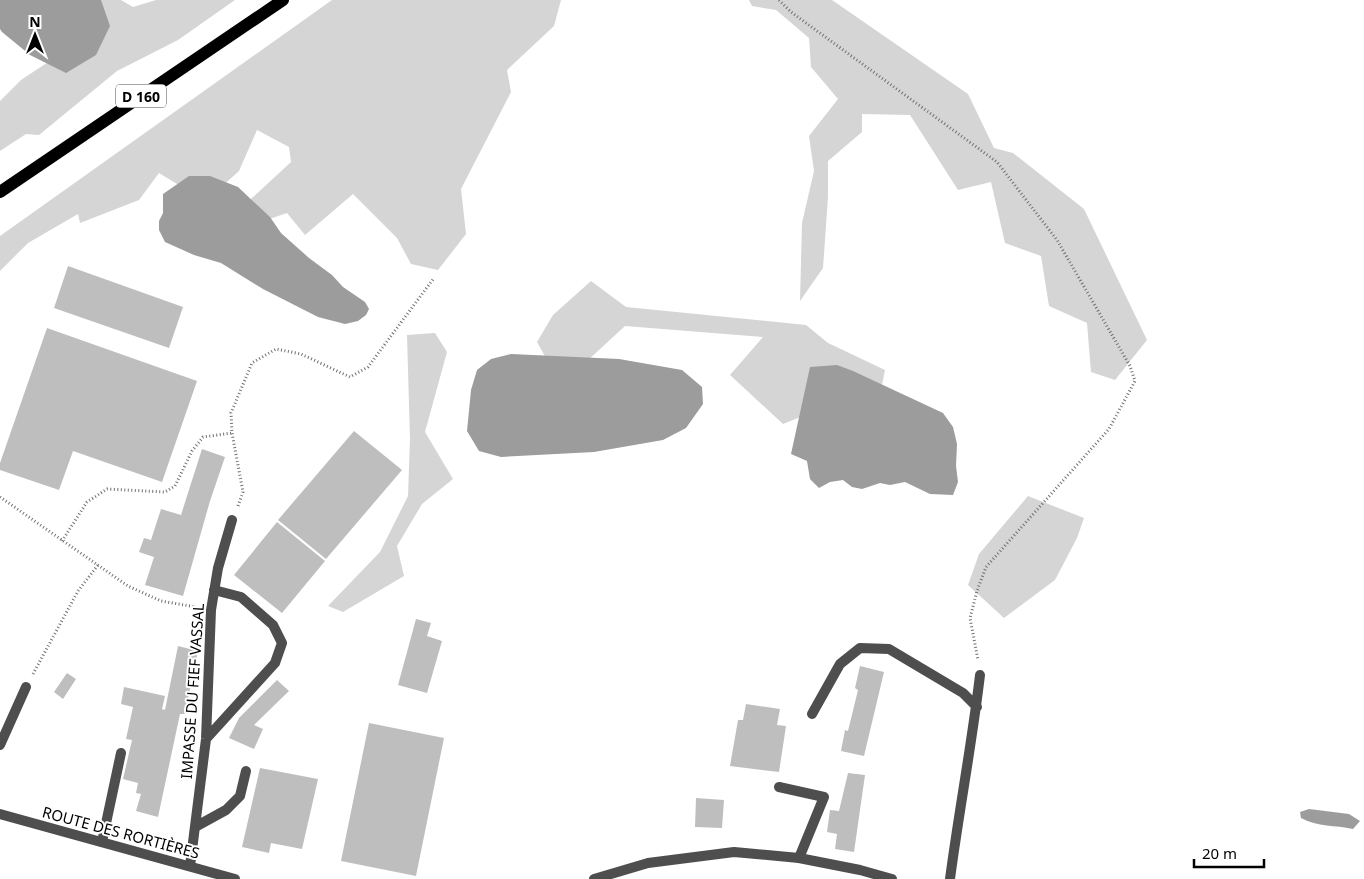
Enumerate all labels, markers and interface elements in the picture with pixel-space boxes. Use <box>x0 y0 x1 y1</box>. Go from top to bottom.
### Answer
north arrow <box>10 10 60 60</box>
text: N <box>29 12 41 31</box>
road number: D 160 <box>116 84 166 108</box>
street label: IMPASSE DU FIEF VASSAL <box>176 602 208 779</box>
street label: ROUTE DES RORTIÈRES <box>40 801 202 863</box>
scale bar <box>1194 836 1264 868</box>
text: 20 m <box>1202 843 1237 863</box>

